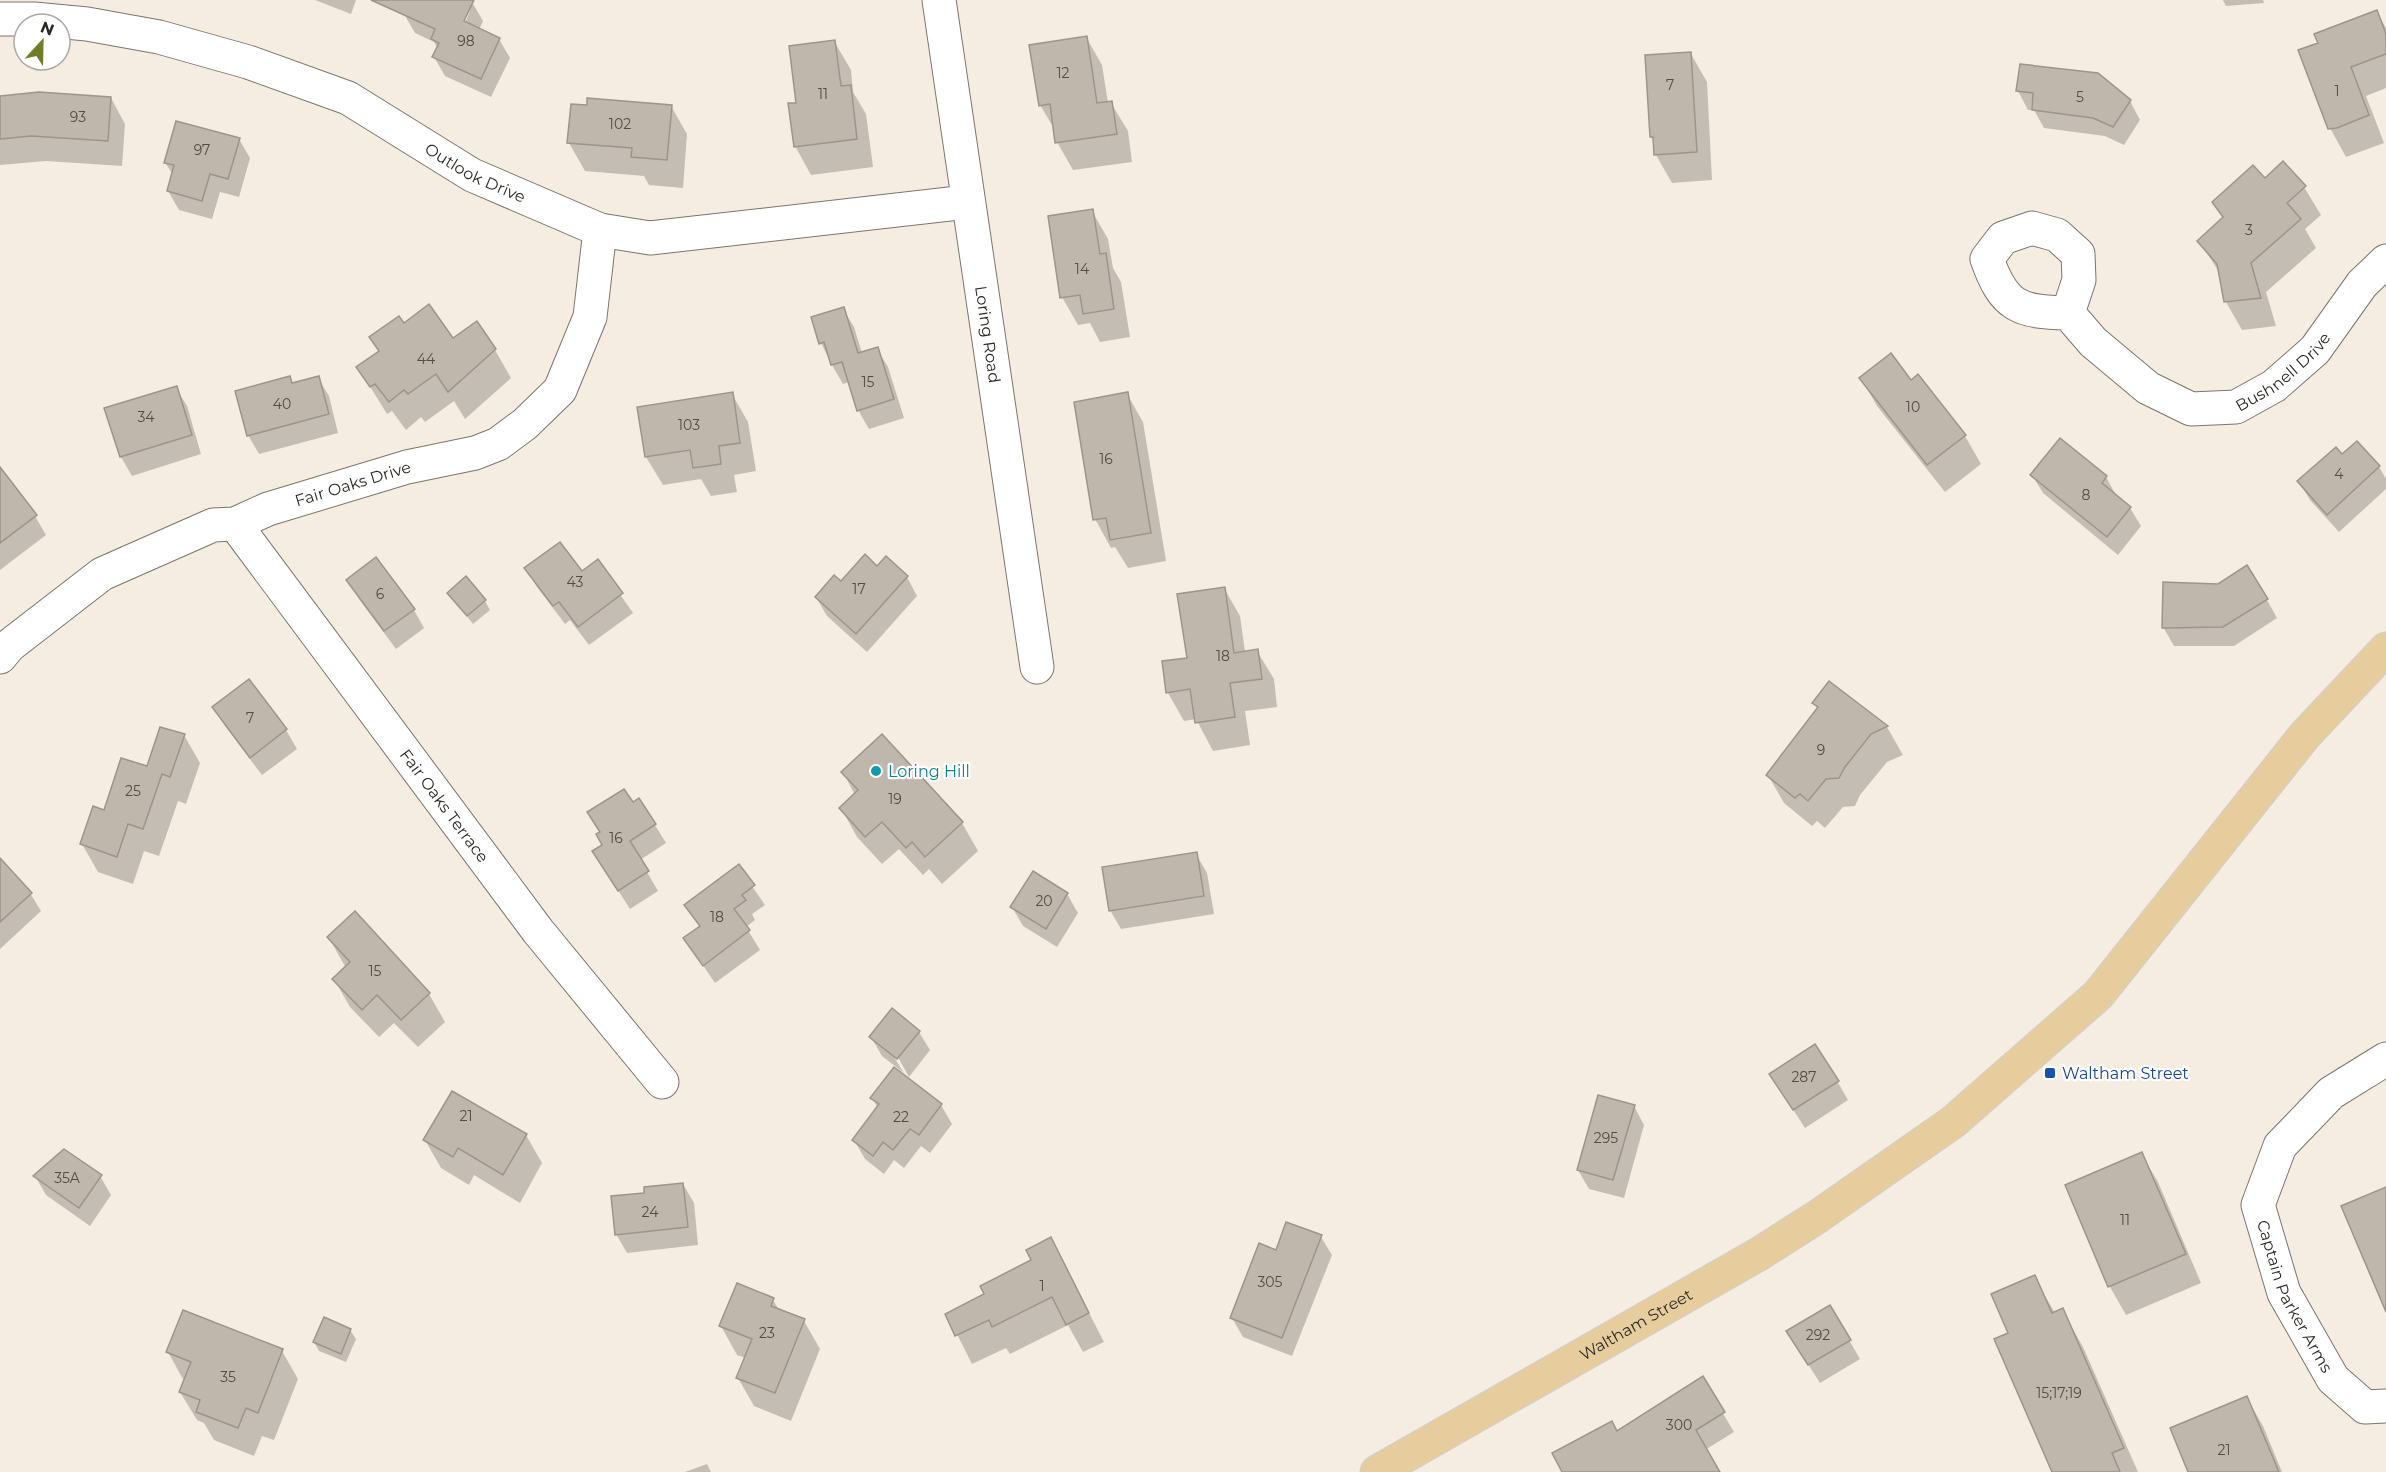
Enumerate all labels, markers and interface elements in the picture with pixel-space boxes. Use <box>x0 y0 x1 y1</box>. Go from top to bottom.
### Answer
north arrow <box>12 12 72 72</box>
text: N <box>38 17 57 40</box>
house number: 98 <box>457 32 475 50</box>
house number: 12 <box>1056 64 1070 82</box>
house number: 7 <box>1666 76 1674 94</box>
house number: 1 <box>2334 82 2340 100</box>
house number: 11 <box>818 85 828 103</box>
house number: 5 <box>2076 88 2084 106</box>
house number: 93 <box>70 108 86 126</box>
house number: 102 <box>609 115 631 133</box>
street label: Outlook Drive <box>422 139 528 206</box>
house number: 97 <box>194 141 210 159</box>
house number: 3 <box>2245 221 2253 239</box>
house number: 14 <box>1075 260 1090 278</box>
street label: Loring Road <box>972 285 1005 384</box>
street label: Bushnell Drive <box>2232 329 2334 415</box>
house number: 44 <box>417 350 436 368</box>
house number: 15 <box>862 373 875 391</box>
house number: 40 <box>273 395 291 413</box>
house number: 10 <box>1906 398 1920 416</box>
house number: 34 <box>137 408 155 426</box>
house number: 103 <box>678 416 700 434</box>
house number: 16 <box>1099 450 1113 468</box>
street label: Fair Oaks Drive <box>292 457 413 510</box>
house number: 4 <box>2334 465 2344 483</box>
house number: 8 <box>2082 486 2091 504</box>
house number: 43 <box>567 573 584 591</box>
house number: 17 <box>852 580 866 598</box>
house number: 6 <box>376 585 385 603</box>
house number: 18 <box>1216 647 1230 665</box>
house number: 7 <box>246 709 254 727</box>
house number: 9 <box>1817 741 1825 759</box>
street label: Fair Oaks Terrace <box>396 745 493 866</box>
place label: Loring Hill <box>888 762 970 781</box>
marker: Loring Hill <box>869 764 883 778</box>
house number: 25 <box>125 782 141 800</box>
house number: 19 <box>888 790 902 808</box>
house number: 16 <box>609 829 623 847</box>
house number: 20 <box>1035 892 1053 910</box>
house number: 18 <box>710 908 724 926</box>
house number: 15 <box>369 962 382 980</box>
place label: Waltham Street <box>2062 1064 2189 1083</box>
marker: Waltham Street <box>2043 1066 2057 1080</box>
house number: 287 <box>1791 1068 1817 1086</box>
house number: 21 <box>459 1107 473 1125</box>
house number: 22 <box>893 1108 909 1126</box>
house number: 295 <box>1594 1129 1618 1147</box>
house number: 35A <box>54 1169 81 1187</box>
house number: 24 <box>642 1203 659 1221</box>
house number: 11 <box>2120 1211 2130 1229</box>
street label: Captain Parker Arms <box>2253 1218 2337 1376</box>
house number: 305 <box>1257 1273 1283 1291</box>
house number: 1 <box>1039 1277 1045 1295</box>
street label: Waltham Street <box>1576 1284 1696 1364</box>
house number: 23 <box>759 1324 775 1342</box>
house number: 292 <box>1806 1326 1830 1344</box>
house number: 35 <box>220 1368 236 1386</box>
house number: 15;17;19 <box>2036 1384 2082 1402</box>
house number: 300 <box>1666 1416 1692 1434</box>
house number: 21 <box>2217 1441 2231 1459</box>

